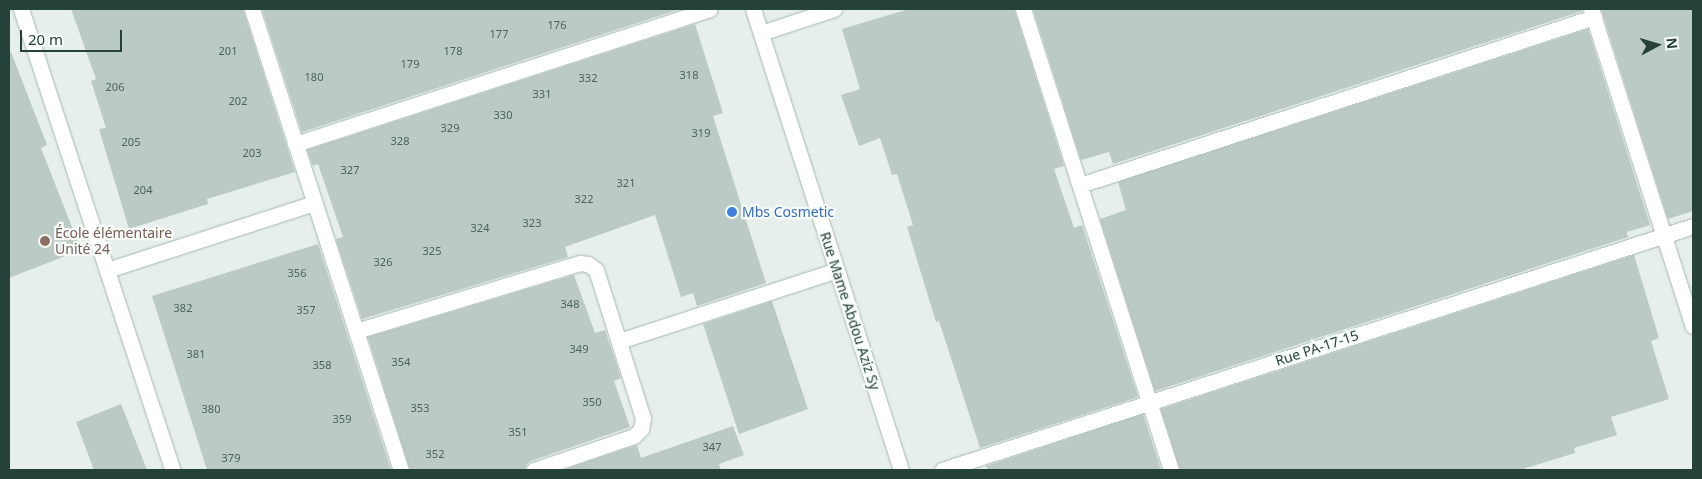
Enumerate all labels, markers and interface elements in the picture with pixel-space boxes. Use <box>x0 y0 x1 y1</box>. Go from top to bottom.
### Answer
house number: 176 <box>548 18 566 32</box>
scale bar <box>22 20 125 52</box>
north arrow <box>1632 20 1682 70</box>
house number: 177 <box>490 27 508 41</box>
text: 20 m <box>28 29 63 49</box>
text: N <box>1662 37 1682 50</box>
house number: 201 <box>219 44 237 58</box>
house number: 178 <box>444 44 462 58</box>
house number: 179 <box>401 57 419 71</box>
house number: 318 <box>680 68 698 82</box>
house number: 180 <box>305 70 323 84</box>
house number: 332 <box>579 71 597 85</box>
house number: 206 <box>106 80 124 94</box>
house number: 331 <box>533 87 551 101</box>
house number: 202 <box>229 94 247 108</box>
house number: 330 <box>494 108 512 122</box>
house number: 329 <box>441 121 459 135</box>
house number: 319 <box>692 126 710 140</box>
house number: 328 <box>391 134 409 148</box>
house number: 205 <box>122 135 140 149</box>
house number: 203 <box>243 146 261 160</box>
house number: 327 <box>341 163 359 177</box>
house number: 321 <box>617 176 635 190</box>
house number: 204 <box>134 183 152 197</box>
house number: 322 <box>575 192 593 206</box>
place label: Mbs Cosmetic <box>742 204 834 220</box>
marker: Mbs Cosmetic <box>726 206 738 218</box>
house number: 323 <box>523 216 541 230</box>
house number: 324 <box>471 221 489 235</box>
place label: École élémentaire Unité 24 <box>55 225 172 258</box>
street label: Rue Mame Abdou Aziz Sy <box>816 230 884 392</box>
marker: École élémentaire Unité 24 <box>39 235 51 247</box>
house number: 325 <box>423 244 441 258</box>
house number: 326 <box>374 255 392 269</box>
house number: 356 <box>288 266 306 280</box>
house number: 348 <box>561 297 579 311</box>
house number: 382 <box>174 301 192 315</box>
house number: 357 <box>297 303 315 317</box>
street label: Rue PA-17-15 <box>1273 327 1361 369</box>
house number: 349 <box>570 342 588 356</box>
house number: 381 <box>187 347 205 361</box>
house number: 354 <box>392 355 410 369</box>
house number: 358 <box>313 358 331 372</box>
house number: 350 <box>583 395 601 409</box>
house number: 353 <box>411 401 429 415</box>
house number: 380 <box>202 402 220 416</box>
house number: 359 <box>333 412 351 426</box>
house number: 351 <box>509 425 527 439</box>
house number: 347 <box>703 440 721 454</box>
house number: 352 <box>426 447 444 461</box>
house number: 379 <box>222 451 240 465</box>

